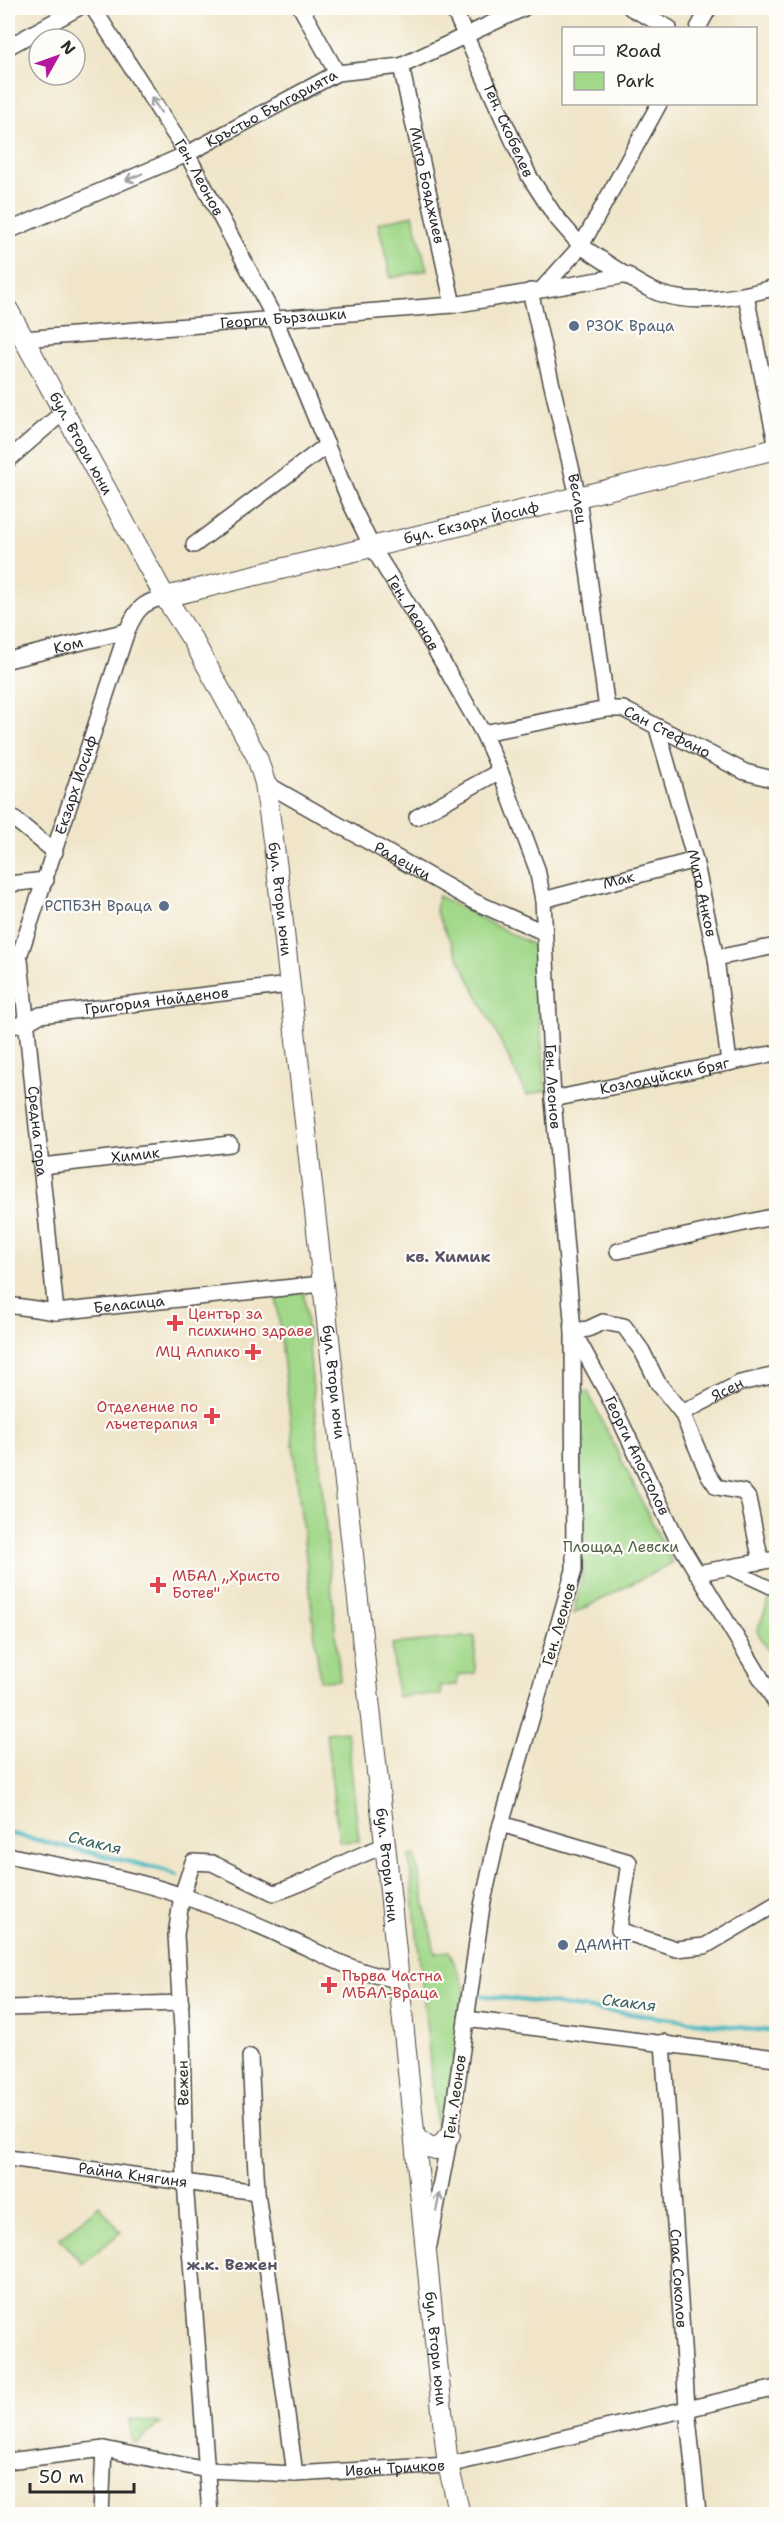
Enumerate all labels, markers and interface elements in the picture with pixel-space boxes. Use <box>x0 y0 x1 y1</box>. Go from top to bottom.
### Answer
north arrow <box>27 27 87 87</box>
legend <box>562 27 757 105</box>
text: N <box>56 36 80 59</box>
text: Road <box>616 39 661 63</box>
street label: Кръстьо Българията <box>202 64 341 152</box>
text: Park <box>616 69 655 93</box>
street label: Ген. Скобелев <box>479 82 538 181</box>
one-way arrow <box>149 97 161 114</box>
street label: Мито Бояджиев <box>405 125 449 246</box>
street label: Ген. Леонов <box>170 135 228 219</box>
one-way arrow <box>125 172 143 183</box>
street label: Георги Бързашки <box>219 303 347 333</box>
place label: РЗОК Враца <box>586 316 675 336</box>
marker: РЗОК Враца <box>567 319 581 333</box>
street label: бул. Втори юни <box>45 388 117 499</box>
street label: Веслец <box>563 472 592 525</box>
street label: бул. Екзарх Йосиф <box>401 497 541 549</box>
street label: Ген. Леонов <box>382 571 444 654</box>
street label: Ком <box>51 632 85 659</box>
street label: Сан Стефано <box>620 701 714 763</box>
street label: Екзарх Йосиф <box>50 732 102 837</box>
street label: Радецки <box>370 837 435 885</box>
street label: бул. Втори юни <box>263 841 297 957</box>
street label: Мито Анков <box>682 847 721 939</box>
street label: Мак <box>600 866 636 894</box>
place label: РСПБЗН Враца <box>44 896 153 916</box>
marker: РСПБЗН Враца <box>157 899 171 913</box>
street label: Григория Найденов <box>84 982 230 1020</box>
street label: Ген. Леонов <box>540 1044 566 1130</box>
street label: Козлодуйски бряг <box>598 1053 732 1099</box>
street label: Средна гора <box>23 1085 52 1178</box>
street label: Химик <box>110 1142 161 1168</box>
district label: кв. Химик <box>406 1246 490 1267</box>
street label: Беласица <box>93 1291 166 1318</box>
place label: Център за психично здраве <box>188 1304 313 1341</box>
marker: Център за психично здраве <box>166 1314 184 1332</box>
street label: бул. Втори юни <box>318 1324 350 1440</box>
place label: МЦ Алпико <box>155 1342 240 1362</box>
marker: МЦ Алпико <box>244 1343 262 1361</box>
street label: Ясен <box>708 1373 747 1406</box>
street label: Георги Апостолов <box>600 1393 674 1519</box>
place label: Отделение по лъчетерапия <box>97 1397 198 1434</box>
marker: Отделение по лъчетерапия <box>203 1407 221 1425</box>
park label: Площад Левски <box>563 1537 679 1557</box>
place label: МБАЛ „Христо Ботев" <box>172 1566 280 1603</box>
marker: МБАЛ „Христо Ботев" <box>149 1576 167 1594</box>
street label: Ген. Леонов <box>538 1580 580 1668</box>
street label: бул. Втори юни <box>371 1807 403 1923</box>
water label: Скакля <box>66 1826 124 1859</box>
place label: ДАМНТ <box>575 1935 631 1955</box>
marker: ДАМНТ <box>556 1938 570 1952</box>
place label: Първа Частна МБАЛ-Враца <box>342 1966 443 2003</box>
marker: Първа Частна МБАЛ-Враца <box>320 1976 338 1994</box>
water label: Скакля <box>601 1989 657 2016</box>
street label: Ген. Леонов <box>439 2054 471 2140</box>
street label: Вежен <box>173 2060 193 2106</box>
street label: Райна Княгиня <box>77 2158 189 2192</box>
one-way arrow <box>433 2193 444 2212</box>
street label: Спас Соколов <box>665 2228 692 2329</box>
district label: ж.к. Вежен <box>186 2254 278 2275</box>
street label: бул. Втори юни <box>420 2291 451 2407</box>
street label: Иван Тричков <box>344 2455 446 2481</box>
scale bar <box>30 2456 134 2494</box>
text: 50 m <box>39 2465 84 2489</box>

